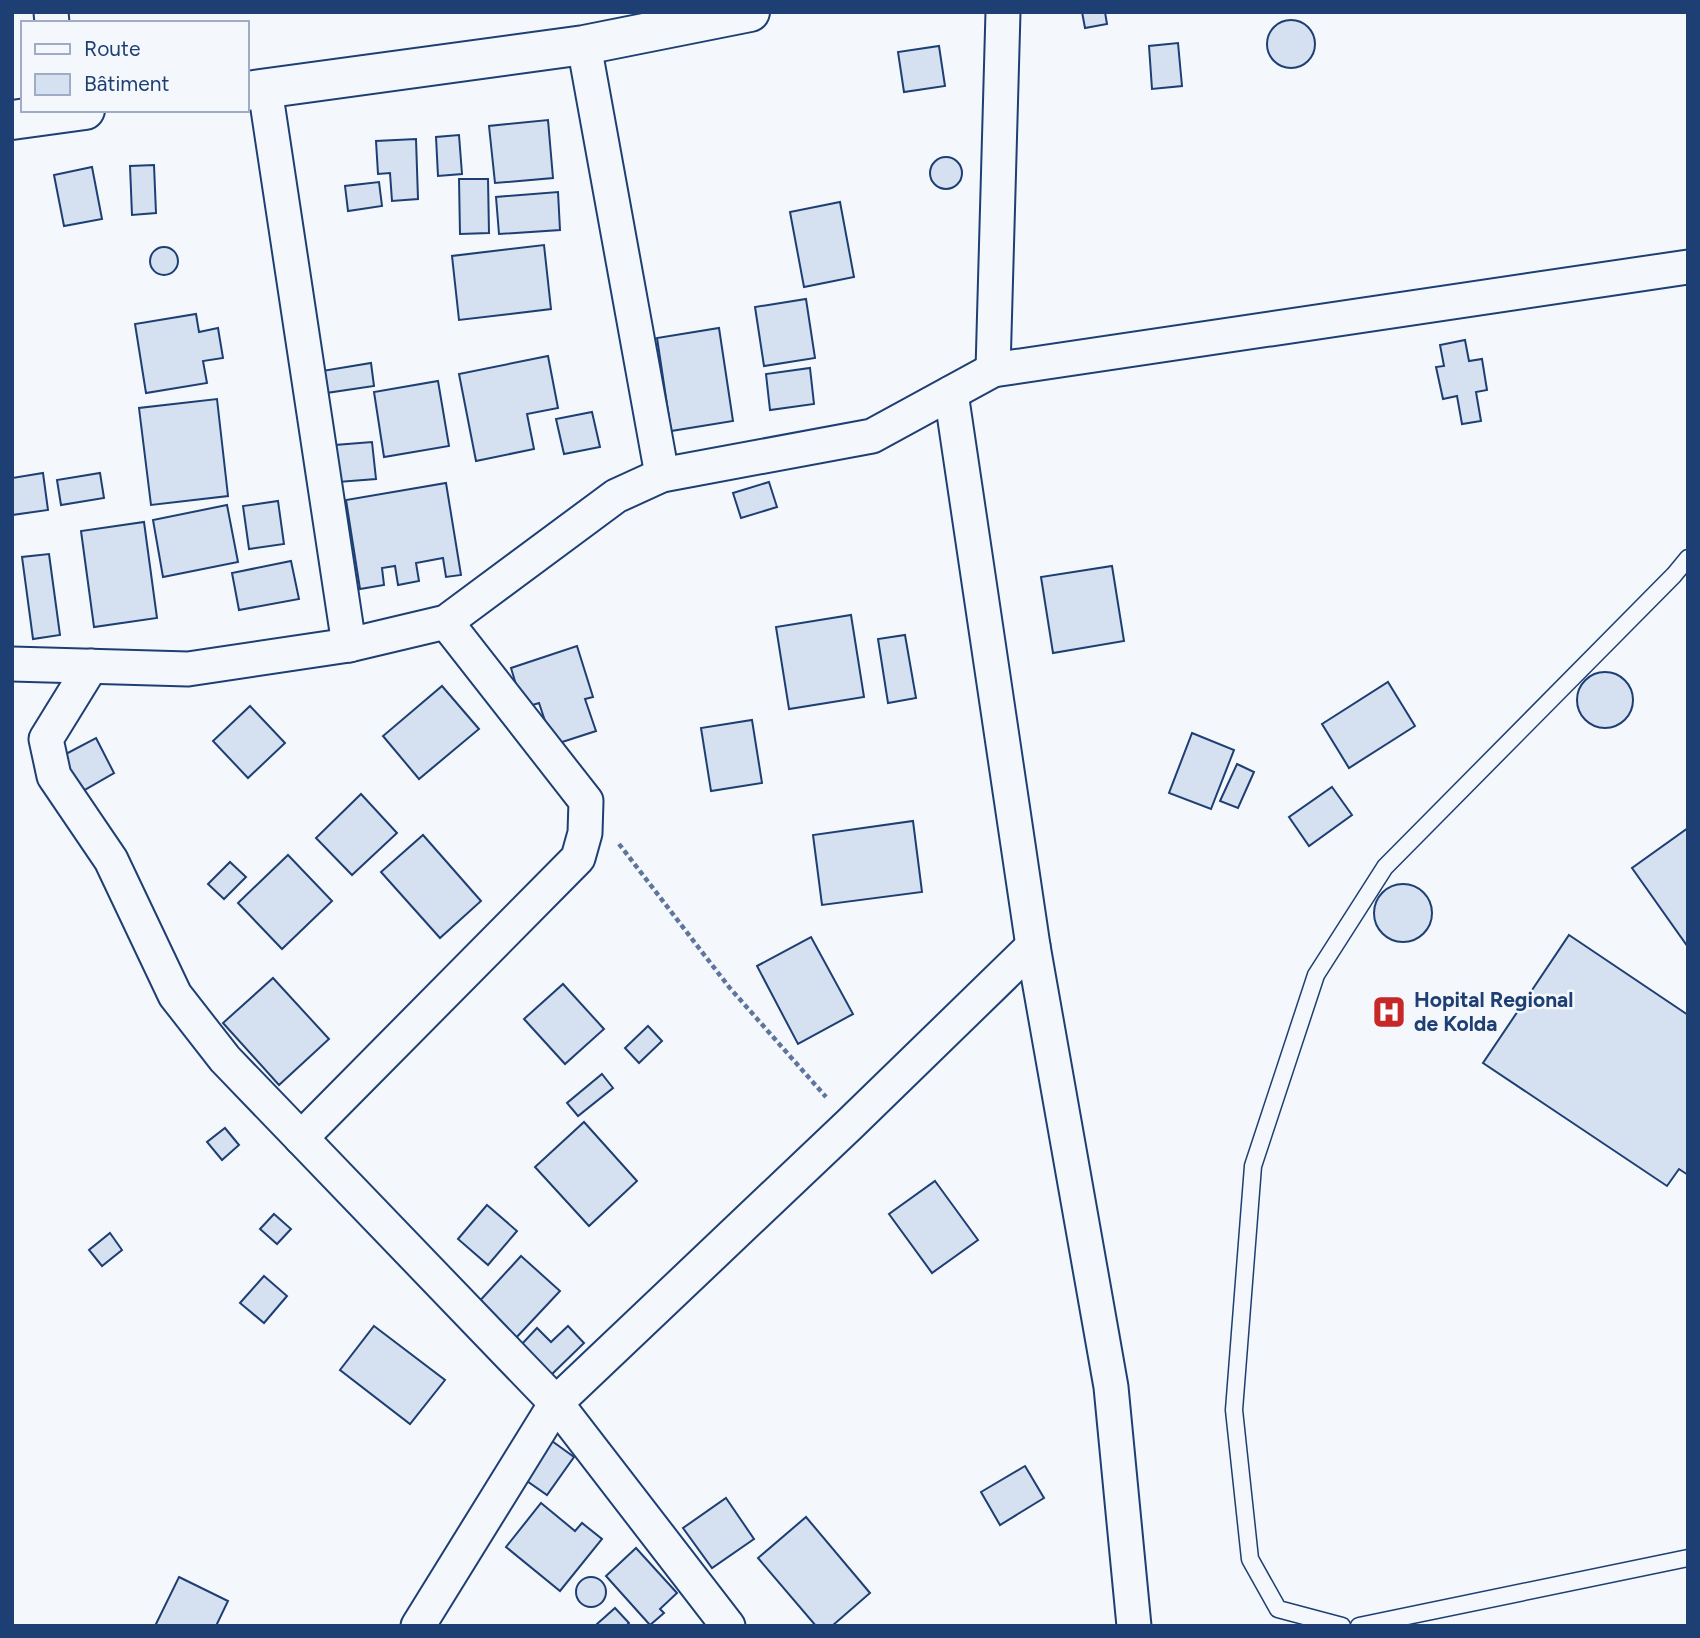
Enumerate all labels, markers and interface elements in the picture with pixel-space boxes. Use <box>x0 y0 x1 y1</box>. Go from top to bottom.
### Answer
legend <box>21 21 248 112</box>
text: Route <box>84 36 140 61</box>
text: Bâtiment <box>84 71 169 96</box>
place label: Hopital Regional de Kolda <box>1414 987 1573 1036</box>
hospital icon: Hopital Regional de Kolda <box>1370 993 1408 1031</box>

